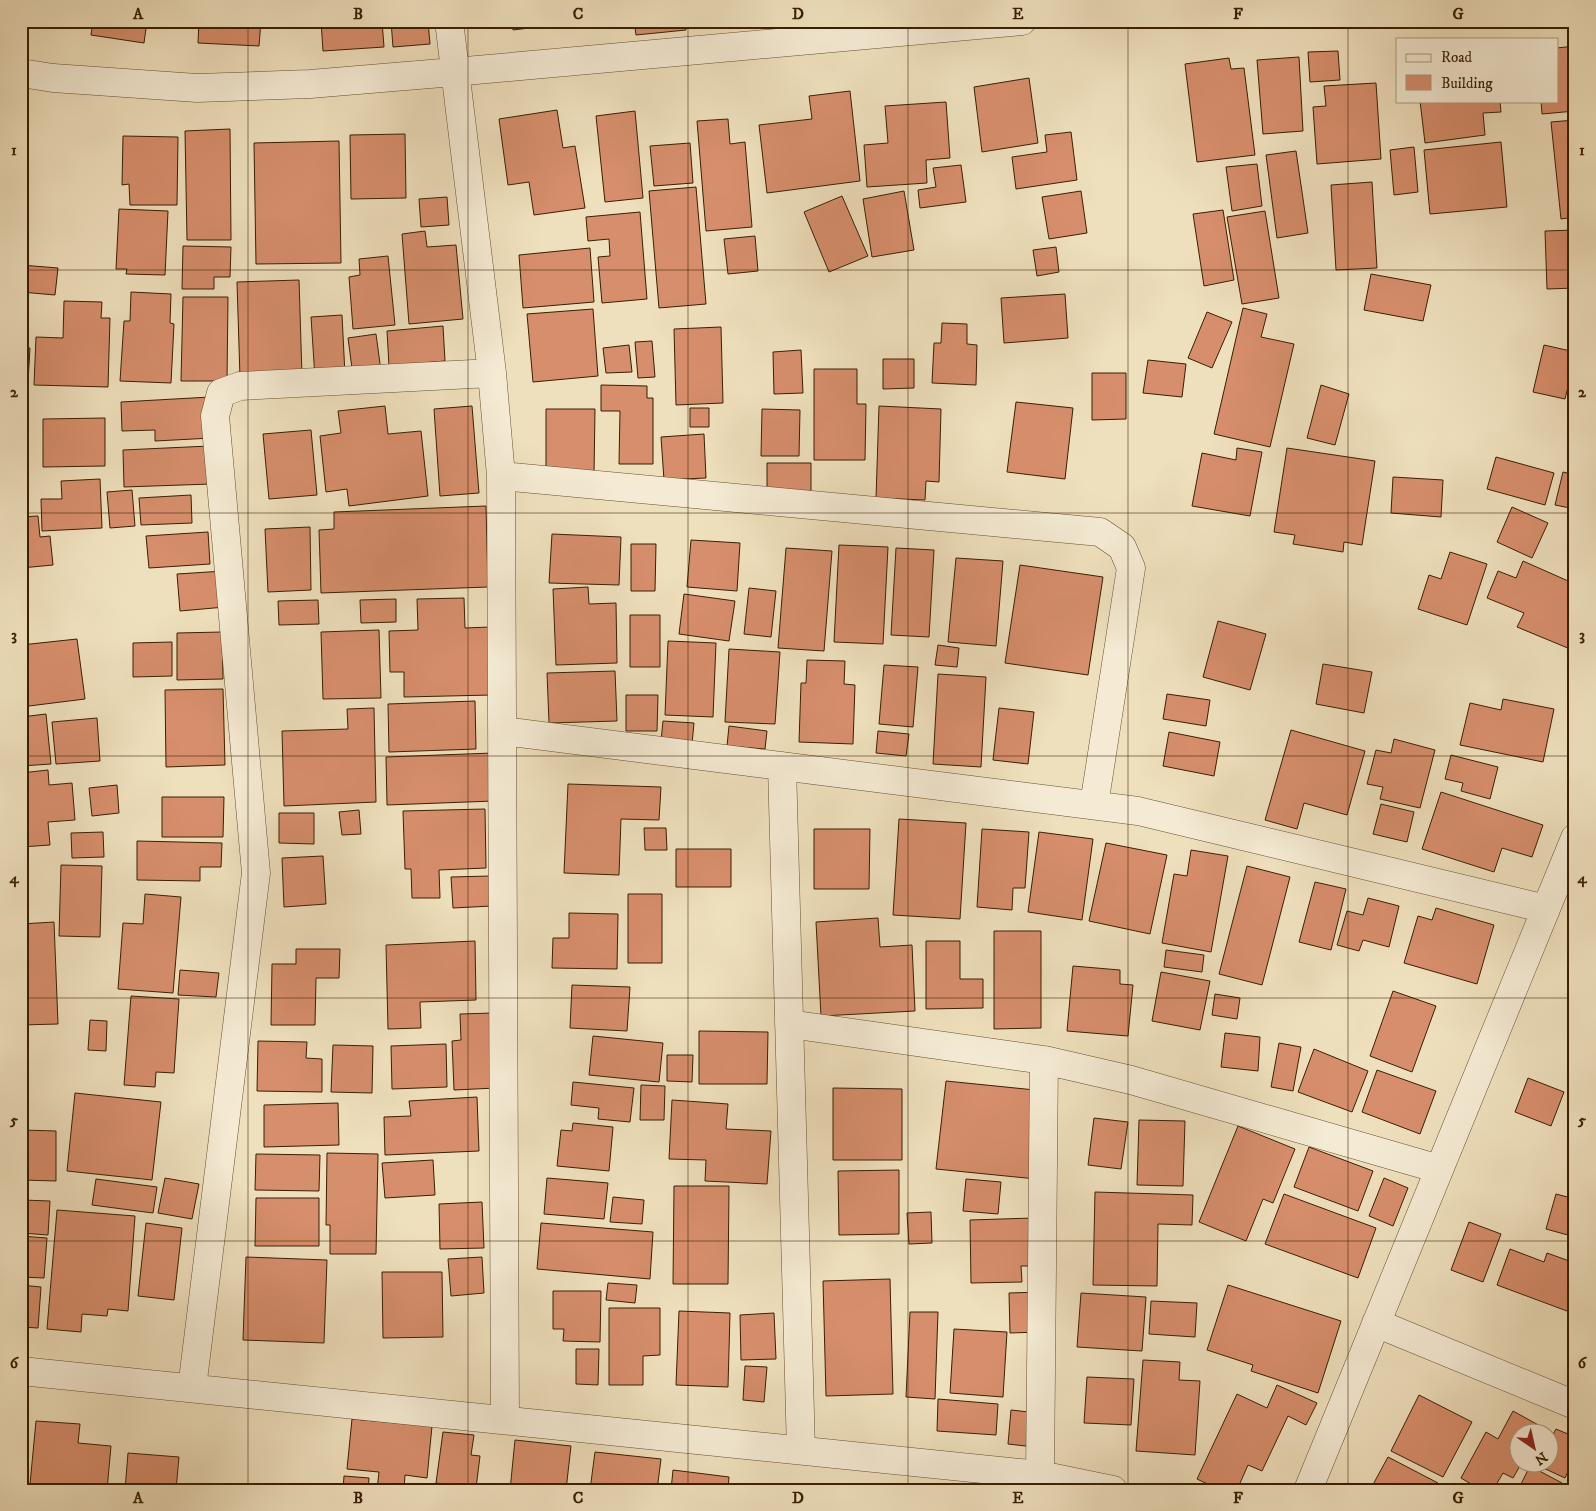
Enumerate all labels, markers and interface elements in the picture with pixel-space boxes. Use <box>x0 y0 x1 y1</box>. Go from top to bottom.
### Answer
text: A <box>132 4 144 24</box>
text: B <box>353 4 363 24</box>
text: C <box>573 4 583 24</box>
text: D <box>792 4 804 24</box>
text: E <box>1012 4 1024 24</box>
text: F <box>1233 4 1243 24</box>
text: G <box>1452 4 1464 24</box>
legend <box>1396 38 1558 102</box>
text: Road <box>1441 48 1473 67</box>
text: Building <box>1441 74 1493 93</box>
text: 1 <box>11 140 17 160</box>
text: 1 <box>1579 140 1585 160</box>
text: 2 <box>10 382 19 402</box>
text: 2 <box>1578 382 1587 402</box>
text: 3 <box>11 625 17 645</box>
text: 3 <box>1579 625 1585 645</box>
text: 4 <box>8 868 19 888</box>
text: 4 <box>1576 868 1587 888</box>
text: 5 <box>9 1110 18 1130</box>
text: 5 <box>1577 1110 1586 1130</box>
text: 6 <box>10 1353 20 1373</box>
text: 6 <box>1578 1353 1588 1373</box>
north arrow <box>1508 1424 1558 1474</box>
text: N <box>1530 1447 1551 1469</box>
text: A <box>132 1488 144 1508</box>
text: B <box>353 1488 363 1508</box>
text: C <box>573 1488 583 1508</box>
text: D <box>792 1488 804 1508</box>
text: E <box>1012 1488 1024 1508</box>
text: F <box>1233 1488 1243 1508</box>
text: G <box>1452 1488 1464 1508</box>

